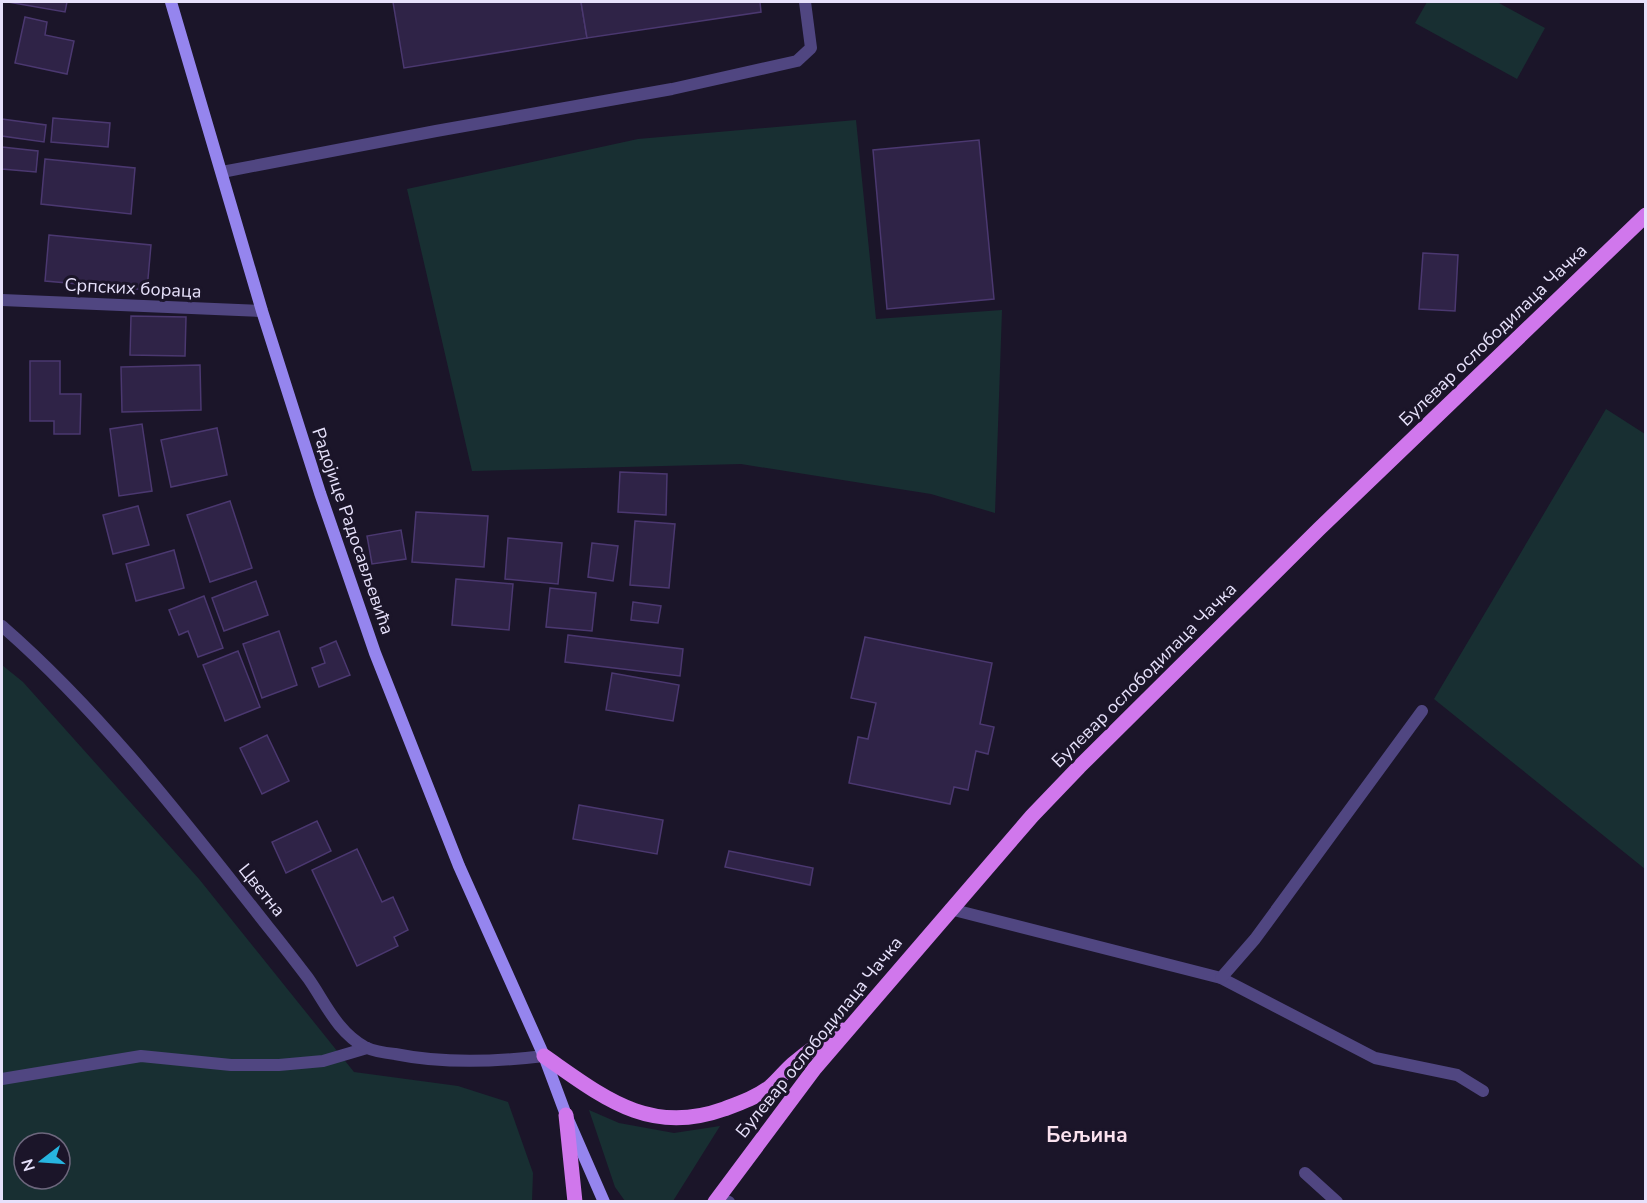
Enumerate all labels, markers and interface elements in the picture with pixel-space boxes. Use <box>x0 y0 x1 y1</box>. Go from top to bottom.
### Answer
street label: Булевар ослободилаца Чачка <box>1394 239 1592 431</box>
street label: Српских бораца <box>64 272 202 304</box>
street label: Радојице Радосављевића <box>306 424 400 638</box>
street label: Булевар ослободилаца Чачка <box>1046 577 1242 773</box>
street label: Цветна <box>233 858 291 922</box>
street label: Булевар ослободилаца Чачка <box>730 931 908 1143</box>
district label: Бељина <box>1046 1121 1128 1149</box>
north arrow <box>12 1131 72 1191</box>
text: N <box>16 1156 41 1174</box>

